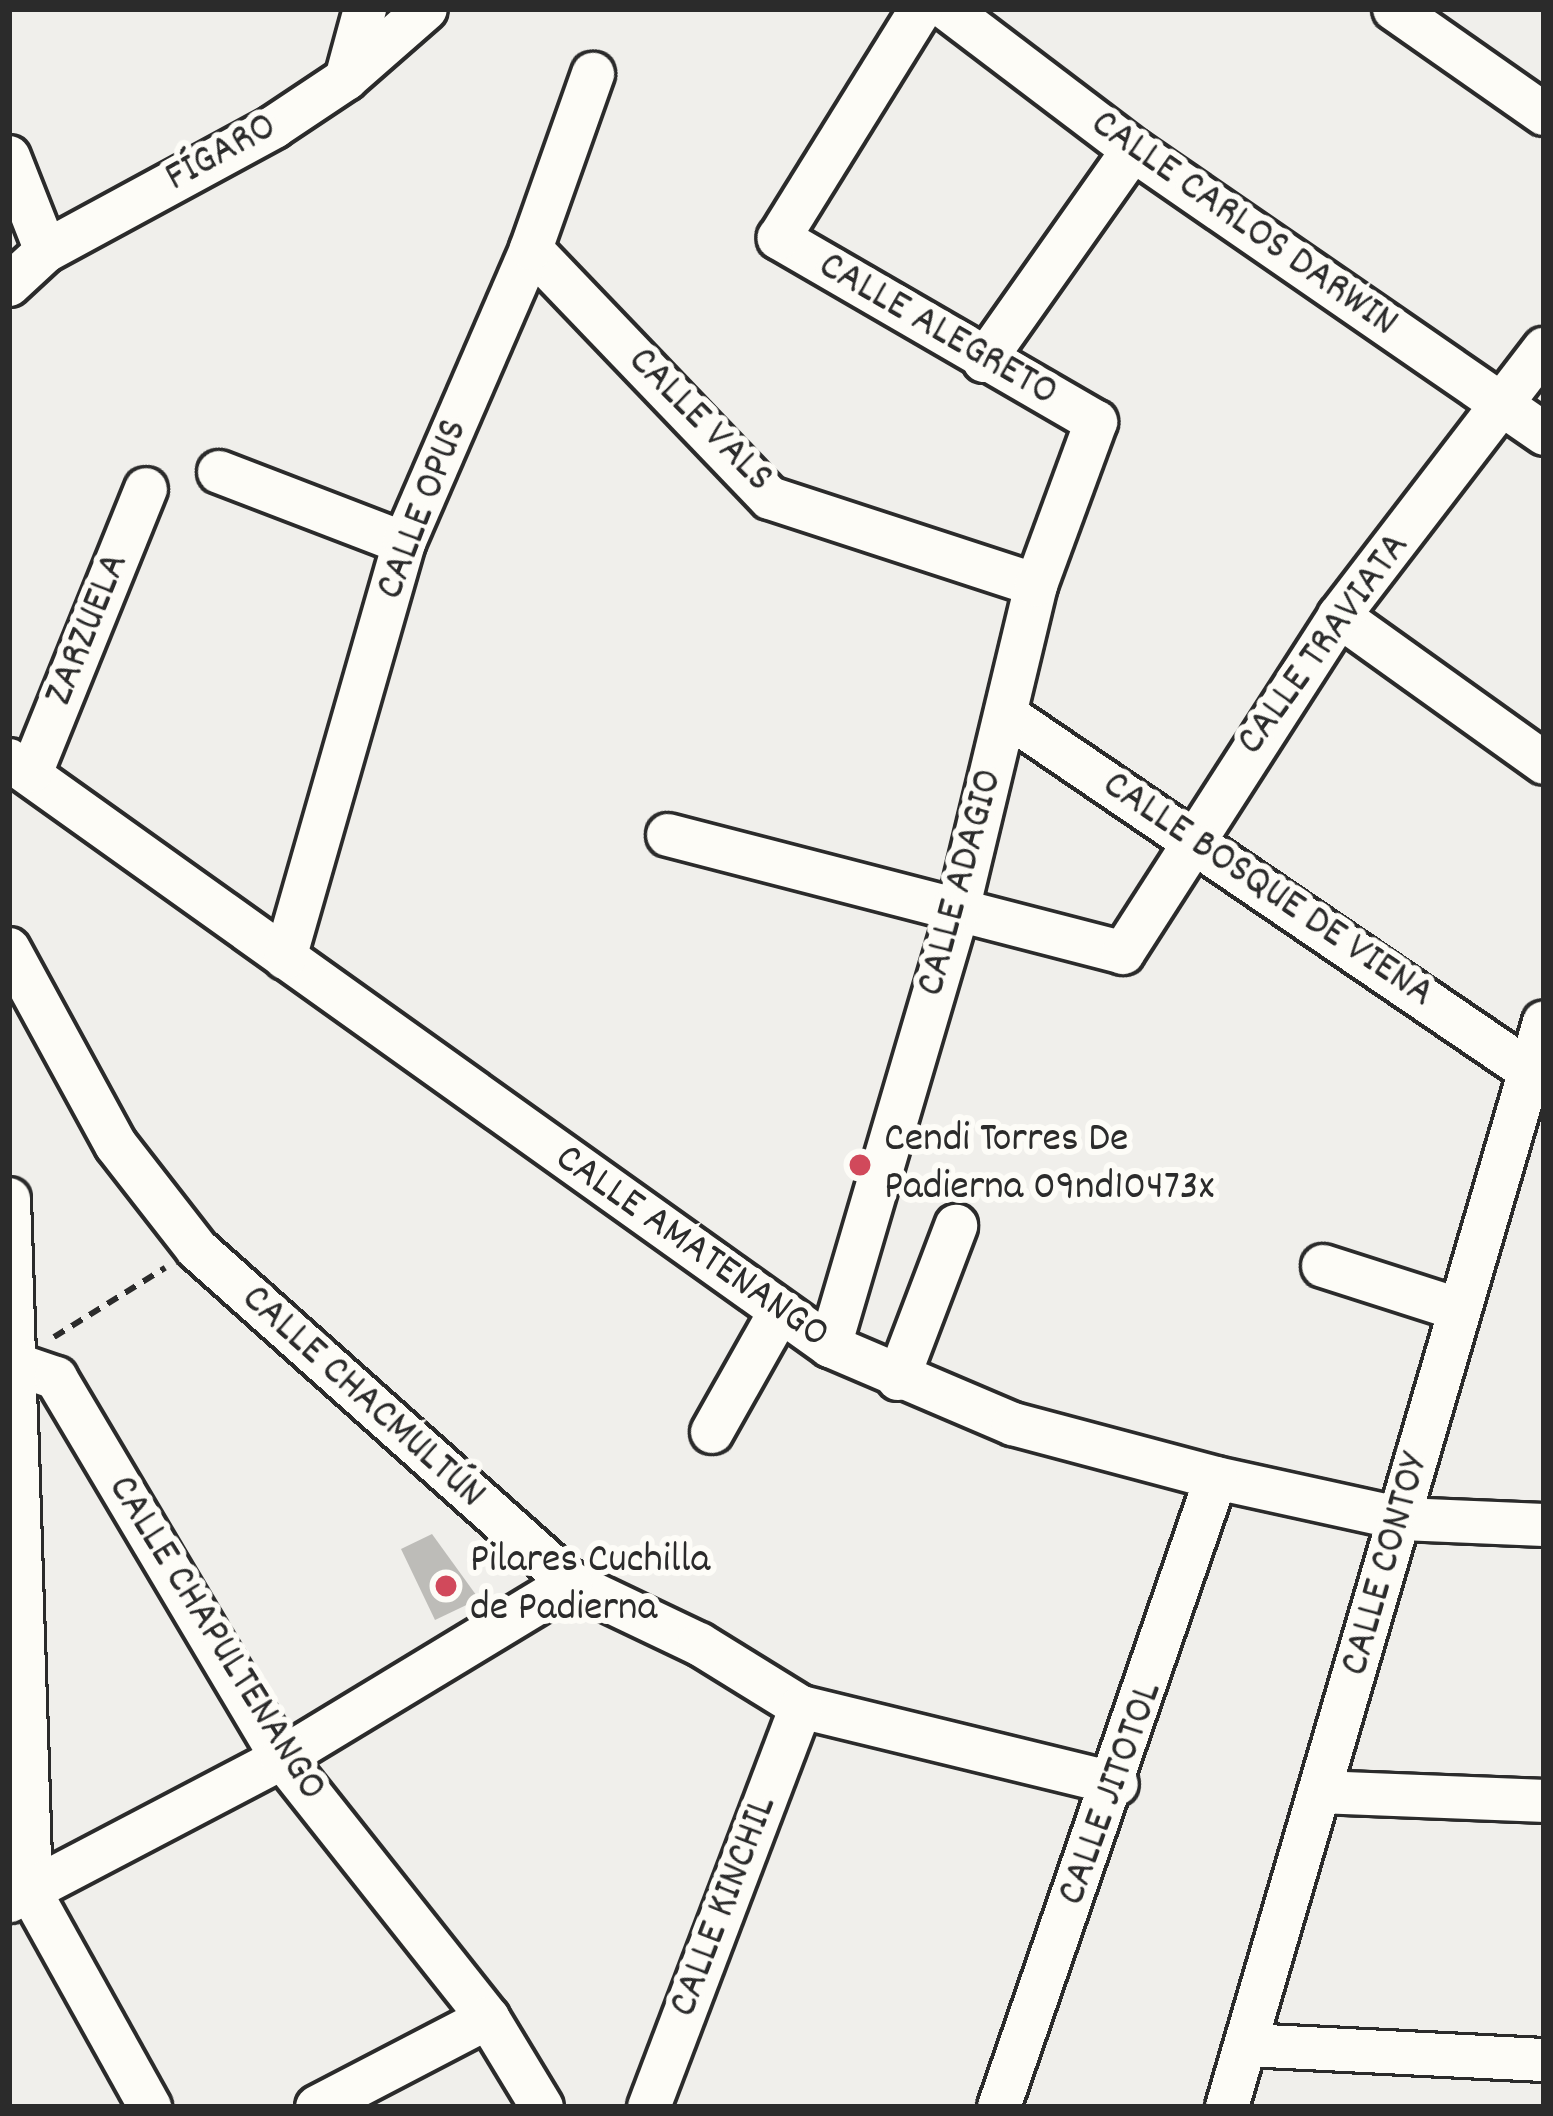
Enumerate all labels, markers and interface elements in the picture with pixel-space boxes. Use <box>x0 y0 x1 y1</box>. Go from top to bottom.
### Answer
street label: CALLE CARLOS DARWIN <box>1080 100 1406 350</box>
street label: FÍGARO <box>158 103 286 205</box>
street label: CALLE ALEGRETO <box>809 242 1065 420</box>
street label: CALLE VALS <box>616 338 782 504</box>
street label: CALLE OPUS <box>367 413 481 607</box>
street label: CALLE TRAVIATA <box>1227 524 1423 766</box>
street label: ZARZUELA <box>36 546 142 714</box>
street label: CALLE BOSQUE DE VIENA <box>1092 761 1442 1021</box>
street label: CALLE ADAGIO <box>908 764 1016 1002</box>
place label: Cendi Torres De Padierna 09nd10473x <box>884 1116 1214 1214</box>
street label: CALLE AMATENANGO <box>544 1135 838 1361</box>
marker: Cendi Torres De Padierna 09nd10473x <box>847 1152 873 1178</box>
street label: CALLE CHACMULTÚN <box>229 1275 495 1521</box>
street label: CALLE CONTOY <box>1331 1448 1443 1682</box>
street label: CALLE CHAPULTENANGO <box>95 1467 335 1811</box>
place label: Pilares Cuchilla de Padierna <box>470 1537 710 1636</box>
marker: Pilares Cuchilla de Padierna <box>433 1573 459 1599</box>
street label: CALLE JITOTOL <box>1048 1675 1176 1913</box>
street label: CALLE KINCHIL <box>660 1790 790 2024</box>

